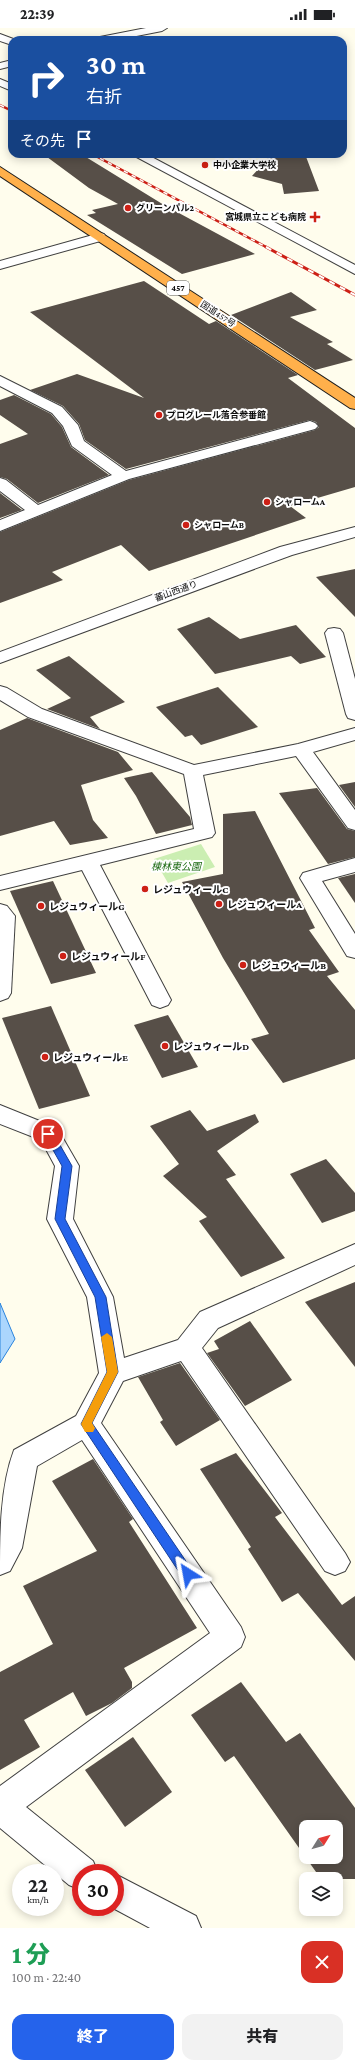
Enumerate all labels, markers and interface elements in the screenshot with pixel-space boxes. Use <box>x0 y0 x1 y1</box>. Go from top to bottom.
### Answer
text: 22:39 <box>20 6 55 22</box>
text: 30 m <box>86 49 146 80</box>
icon: right <box>20 52 72 104</box>
text: 右折 <box>86 87 122 107</box>
icon: arrive <box>73 128 95 150</box>
text: その先 <box>20 133 65 149</box>
marker: 中小企業大学校 <box>200 160 210 170</box>
place label: 中小企業大学校 <box>213 160 277 170</box>
marker: グリーンパル2 <box>123 203 133 213</box>
place label: グリーンパル2 <box>136 203 195 213</box>
place label: 宮城県立こども病院 <box>225 211 306 222</box>
marker: 宮城県立こども病院 <box>309 211 321 223</box>
road number: 457 <box>167 281 189 295</box>
street label: 国道457号 <box>199 299 237 329</box>
marker: プログレール落合参番館 <box>154 410 164 420</box>
place label: プログレール落合参番館 <box>167 410 266 420</box>
marker: シャロームA <box>262 497 272 507</box>
place label: シャロームA <box>275 497 326 507</box>
marker: シャロームB <box>181 520 191 530</box>
place label: シャロームB <box>194 520 244 530</box>
street label: 蕃山西通り <box>153 579 199 603</box>
park label: 棟林東公園 <box>151 861 203 872</box>
marker: レジュウィールC <box>140 884 150 894</box>
place label: レジュウィールC <box>153 884 228 895</box>
marker: レジュウィールA <box>214 899 224 909</box>
place label: レジュウィールA <box>227 899 303 910</box>
marker: レジュウィールG <box>36 901 46 911</box>
place label: レジュウィールG <box>49 901 125 912</box>
marker: レジュウィールF <box>58 951 68 961</box>
place label: レジュウィールF <box>71 951 146 962</box>
marker: レジュウィールB <box>238 960 248 970</box>
place label: レジュウィールB <box>251 960 326 971</box>
marker: レジュウィールD <box>160 1041 170 1051</box>
place label: レジュウィールD <box>173 1041 249 1052</box>
marker: レジュウィールE <box>40 1052 50 1062</box>
place label: レジュウィールE <box>53 1052 128 1063</box>
pin <box>31 1117 65 1151</box>
icon: arrive <box>37 1123 59 1145</box>
position arrow <box>167 1553 209 1595</box>
north arrow <box>299 1820 343 1864</box>
map controls <box>299 1820 343 1916</box>
speed limit sign: 30 <box>72 1864 124 1916</box>
button: layers <box>299 1872 343 1916</box>
text: 22 <box>28 1874 48 1896</box>
text: km/h <box>27 1894 49 1905</box>
text: 1 分 <box>12 1941 50 1968</box>
button: close <box>301 1941 343 1983</box>
text: 100 m · 22:40 <box>12 1970 81 1985</box>
button: 終了 <box>12 2014 174 2060</box>
button: 共有 <box>182 2014 343 2060</box>

